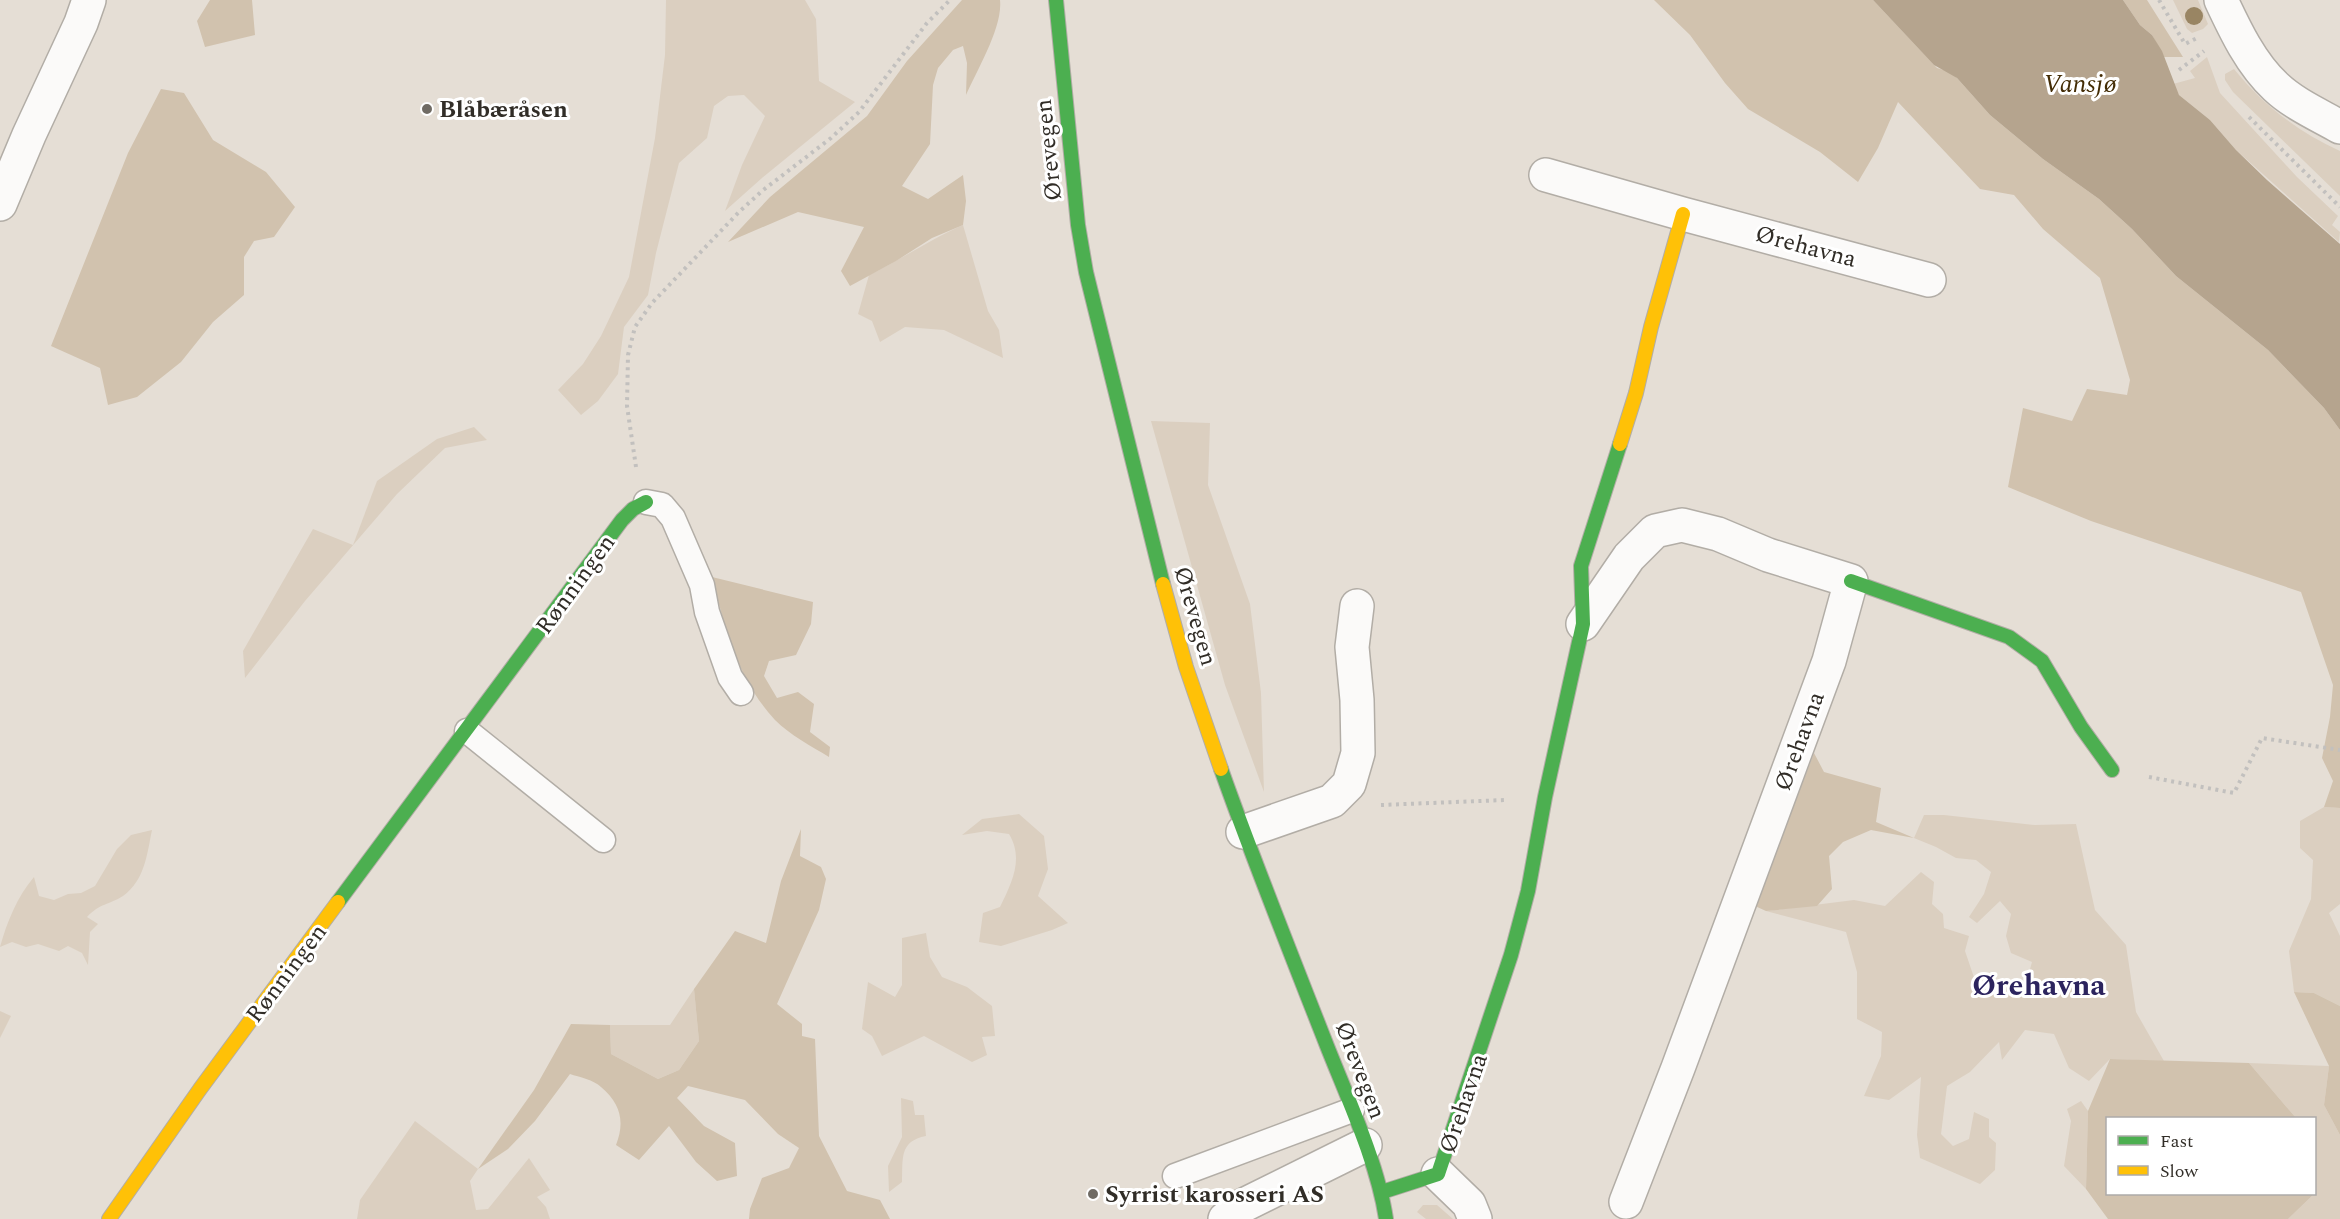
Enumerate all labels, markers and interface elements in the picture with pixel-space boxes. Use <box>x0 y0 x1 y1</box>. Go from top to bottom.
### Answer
water label: Vansjø <box>2043 64 2117 104</box>
place label: Blåbæråsen <box>439 92 568 128</box>
street label: Ørevegen <box>1026 97 1072 203</box>
marker: Blåbæråsen <box>420 102 434 116</box>
street label: Ørehavna <box>1751 216 1860 278</box>
street label: Rønningen <box>527 527 625 642</box>
street label: Ørevegen <box>1164 562 1226 670</box>
street label: Ørehavna <box>1765 686 1835 796</box>
street label: Rønningen <box>237 916 336 1031</box>
district label: Ørehavna <box>1972 963 2106 1009</box>
street label: Ørevegen <box>1325 1016 1395 1124</box>
street label: Ørehavna <box>1430 1048 1498 1158</box>
legend <box>2106 1117 2316 1195</box>
text: Fast <box>2160 1128 2193 1155</box>
text: Slow <box>2160 1158 2199 1185</box>
place label: Syrrist karosseri AS <box>1105 1177 1324 1213</box>
marker: Syrrist karosseri AS <box>1086 1187 1100 1201</box>

